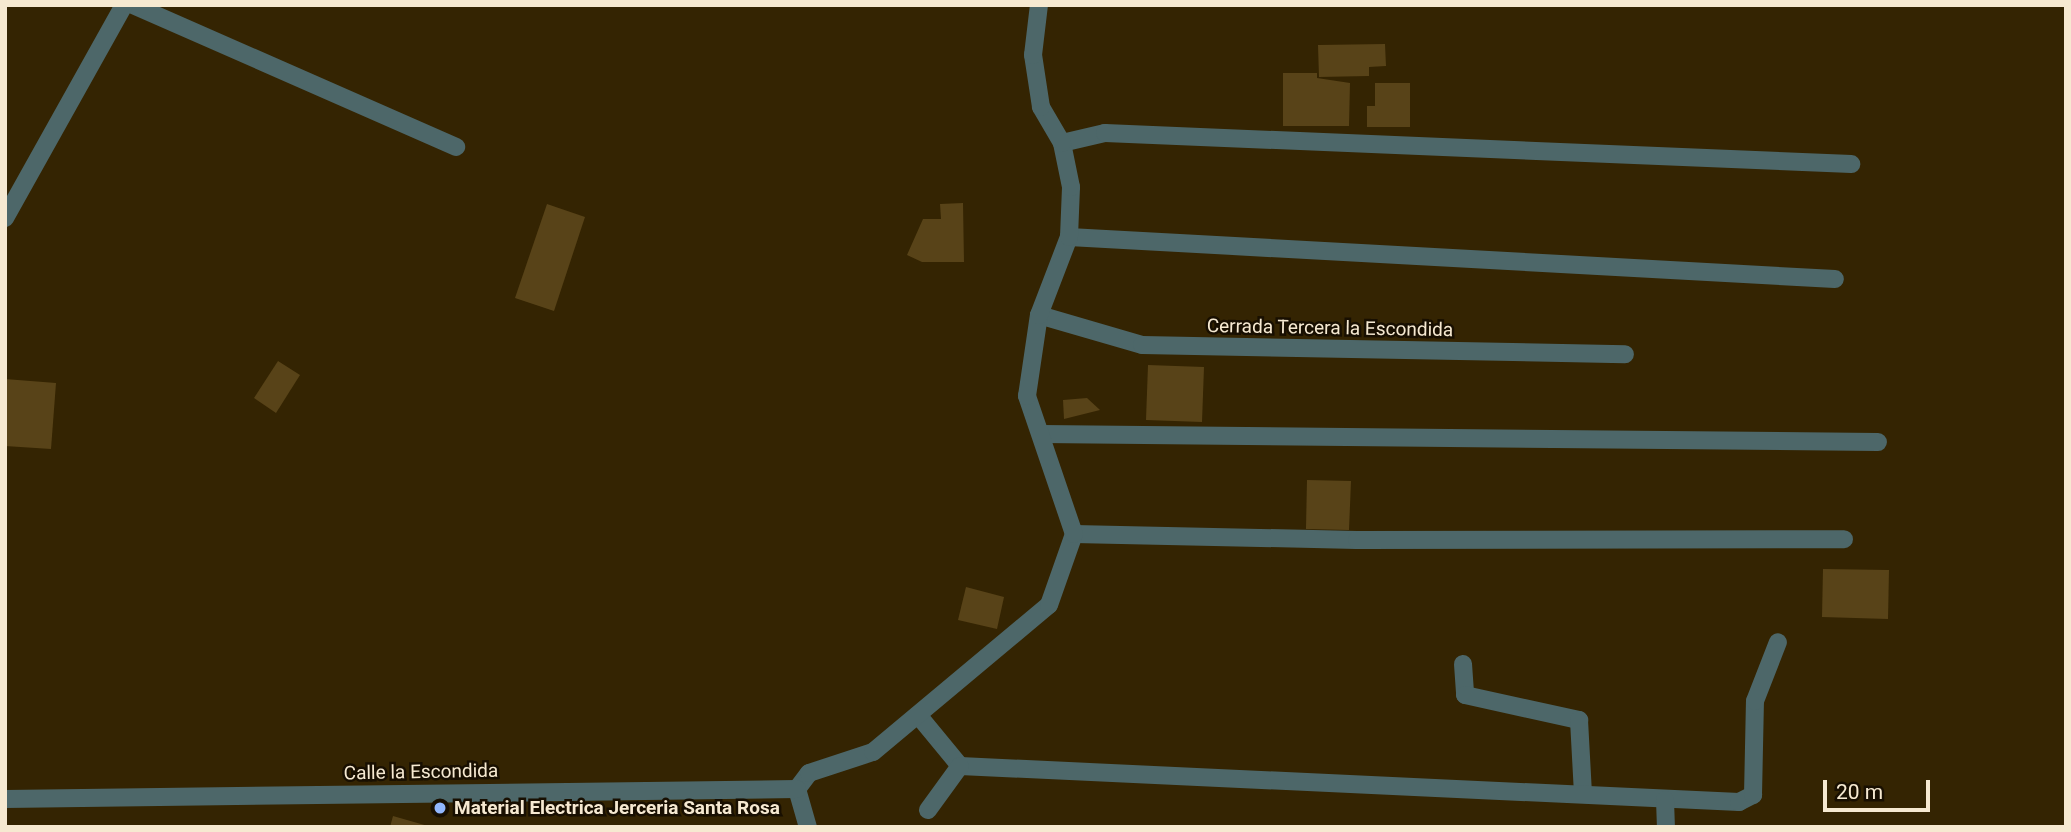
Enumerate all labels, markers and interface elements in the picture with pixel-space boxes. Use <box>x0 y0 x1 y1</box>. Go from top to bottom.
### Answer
street label: Cerrada Tercera la Escondida <box>1206 314 1454 342</box>
street label: Calle la Escondida <box>343 759 499 785</box>
scale bar <box>1826 766 1933 810</box>
text: 20 m <box>1836 780 1883 804</box>
place label: Material Electrica Jerceria Santa Rosa <box>454 797 780 819</box>
marker: Material Electrica Jerceria Santa Rosa <box>432 800 448 816</box>

